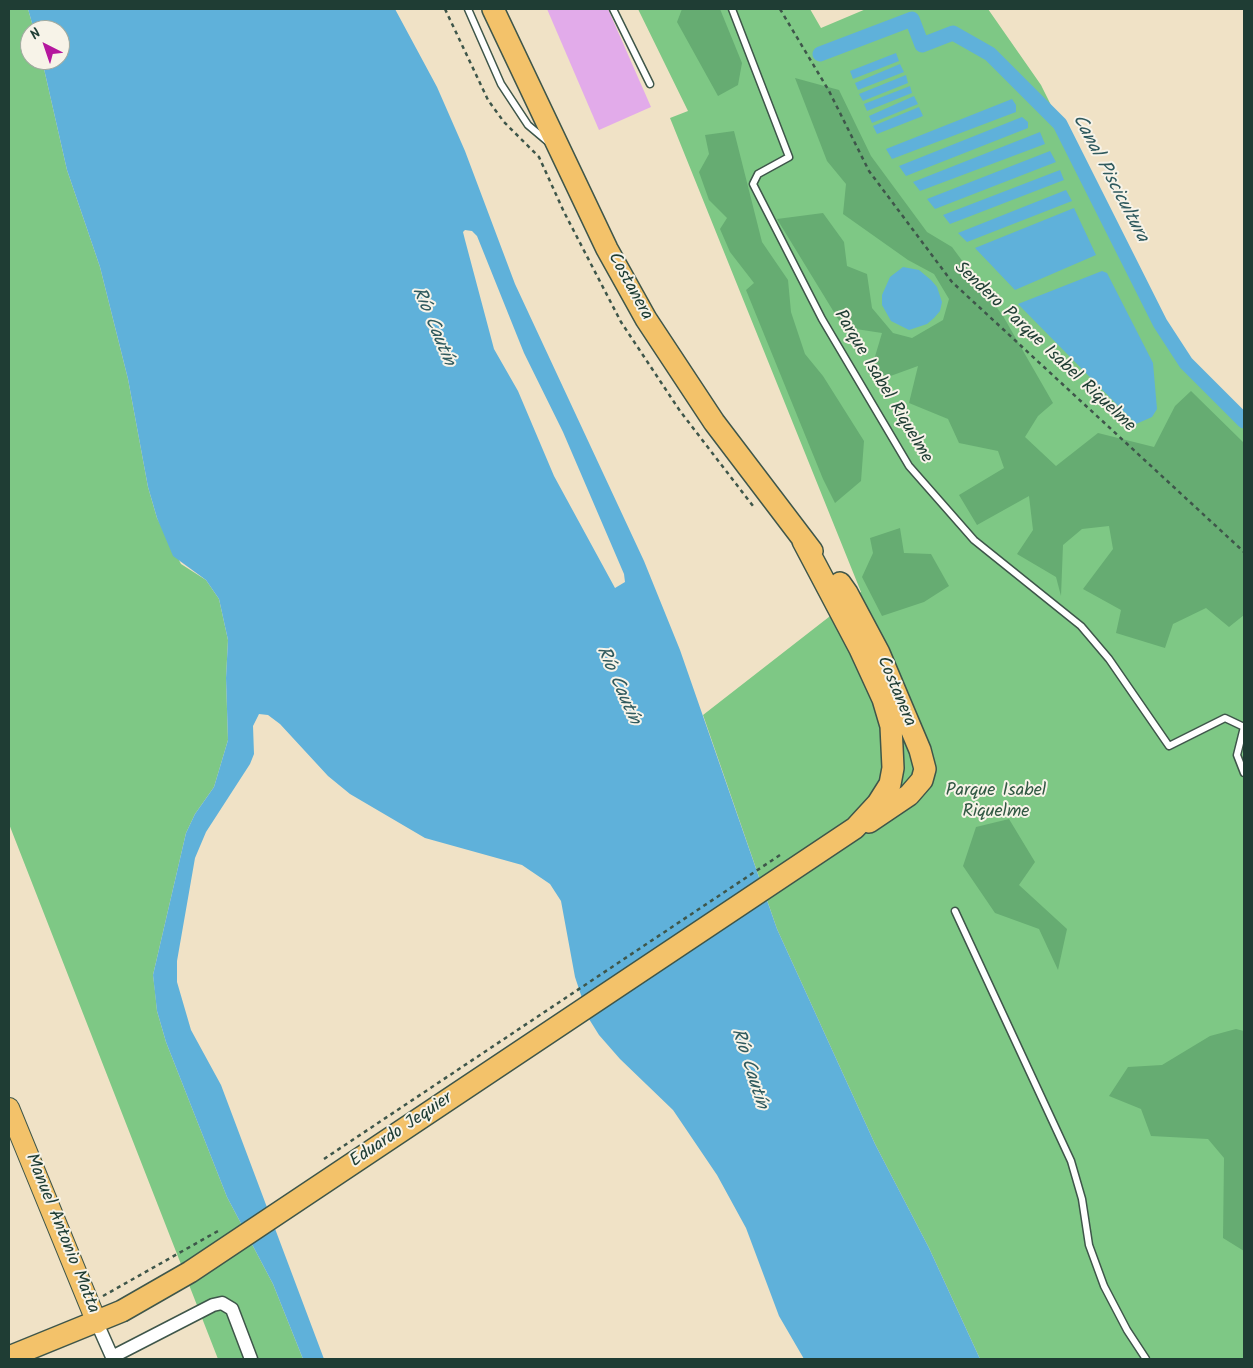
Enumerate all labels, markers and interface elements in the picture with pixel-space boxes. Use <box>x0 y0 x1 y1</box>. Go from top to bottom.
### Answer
north arrow <box>20 20 70 70</box>
text: N <box>25 23 46 46</box>
water label: Canal Piscicultura <box>1066 111 1152 247</box>
street label: Costanera <box>602 249 656 325</box>
street label: Sendero Parque Isabel Riquelme <box>949 258 1139 438</box>
water label: Río Cautín <box>405 284 459 370</box>
street label: Parque Isabel Riquelme <box>828 307 936 467</box>
water label: Río Cautín <box>590 643 644 729</box>
street label: Costanera <box>871 654 919 730</box>
park label: Parque Isabel Riquelme <box>946 781 1046 824</box>
water label: Río Cautín <box>724 1026 772 1112</box>
street label: Eduardo Jequier <box>347 1089 457 1173</box>
street label: Manuel Antonio Matta <box>19 1151 103 1317</box>

